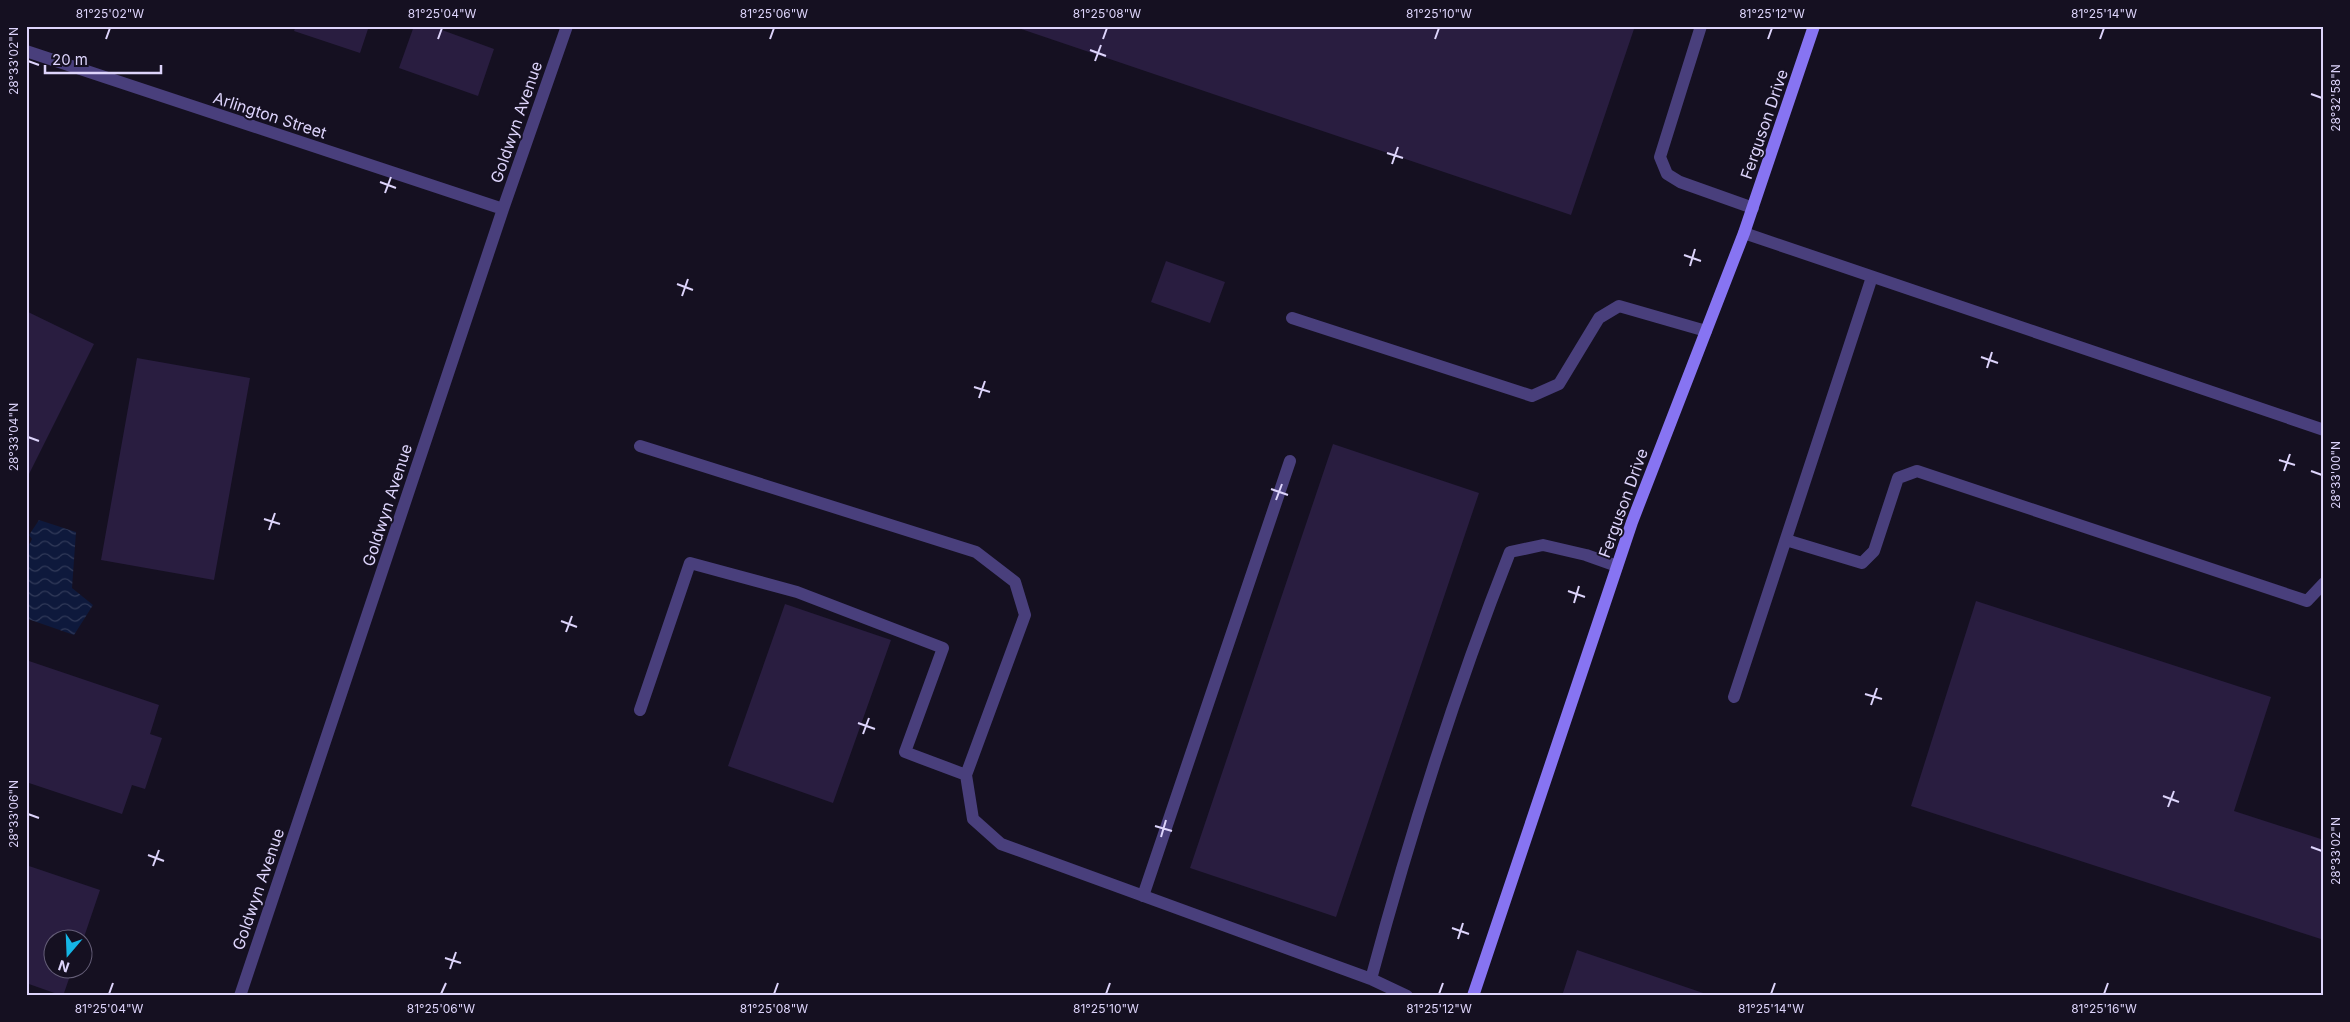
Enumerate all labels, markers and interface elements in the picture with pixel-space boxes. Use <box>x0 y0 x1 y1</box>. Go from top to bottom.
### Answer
text: 81°25'02"W <box>76 6 144 21</box>
text: 81°25'04"W <box>408 6 477 21</box>
text: 81°25'06"W <box>740 6 808 21</box>
text: 81°25'08"W <box>1073 6 1141 21</box>
text: 81°25'10"W <box>1406 6 1472 21</box>
text: 81°25'12"W <box>1739 6 1805 21</box>
text: 81°25'14"W <box>2071 6 2137 21</box>
text: 28°33'02"N <box>6 27 21 95</box>
scale bar <box>45 42 161 74</box>
text: 20 m <box>52 50 88 69</box>
street label: Goldwyn Avenue <box>486 58 546 186</box>
text: 28°32'58"N <box>2328 64 2343 132</box>
street label: Ferguson Drive <box>1736 66 1792 182</box>
street label: Arlington Street <box>211 87 329 143</box>
text: 28°33'04"N <box>6 403 21 471</box>
street label: Goldwyn Avenue <box>358 441 416 569</box>
text: 28°33'00"N <box>2328 441 2343 509</box>
street label: Ferguson Drive <box>1594 446 1652 560</box>
text: 28°33'06"N <box>6 780 21 848</box>
text: 28°33'02"N <box>2328 817 2343 885</box>
street label: Goldwyn Avenue <box>228 825 288 953</box>
north arrow <box>42 930 92 980</box>
text: N <box>56 957 71 977</box>
text: 81°25'04"W <box>75 1001 144 1016</box>
text: 81°25'06"W <box>407 1001 475 1016</box>
text: 81°25'08"W <box>740 1001 808 1016</box>
text: 81°25'10"W <box>1073 1001 1139 1016</box>
text: 81°25'12"W <box>1406 1001 1472 1016</box>
text: 81°25'14"W <box>1738 1001 1804 1016</box>
text: 81°25'16"W <box>2071 1001 2137 1016</box>

